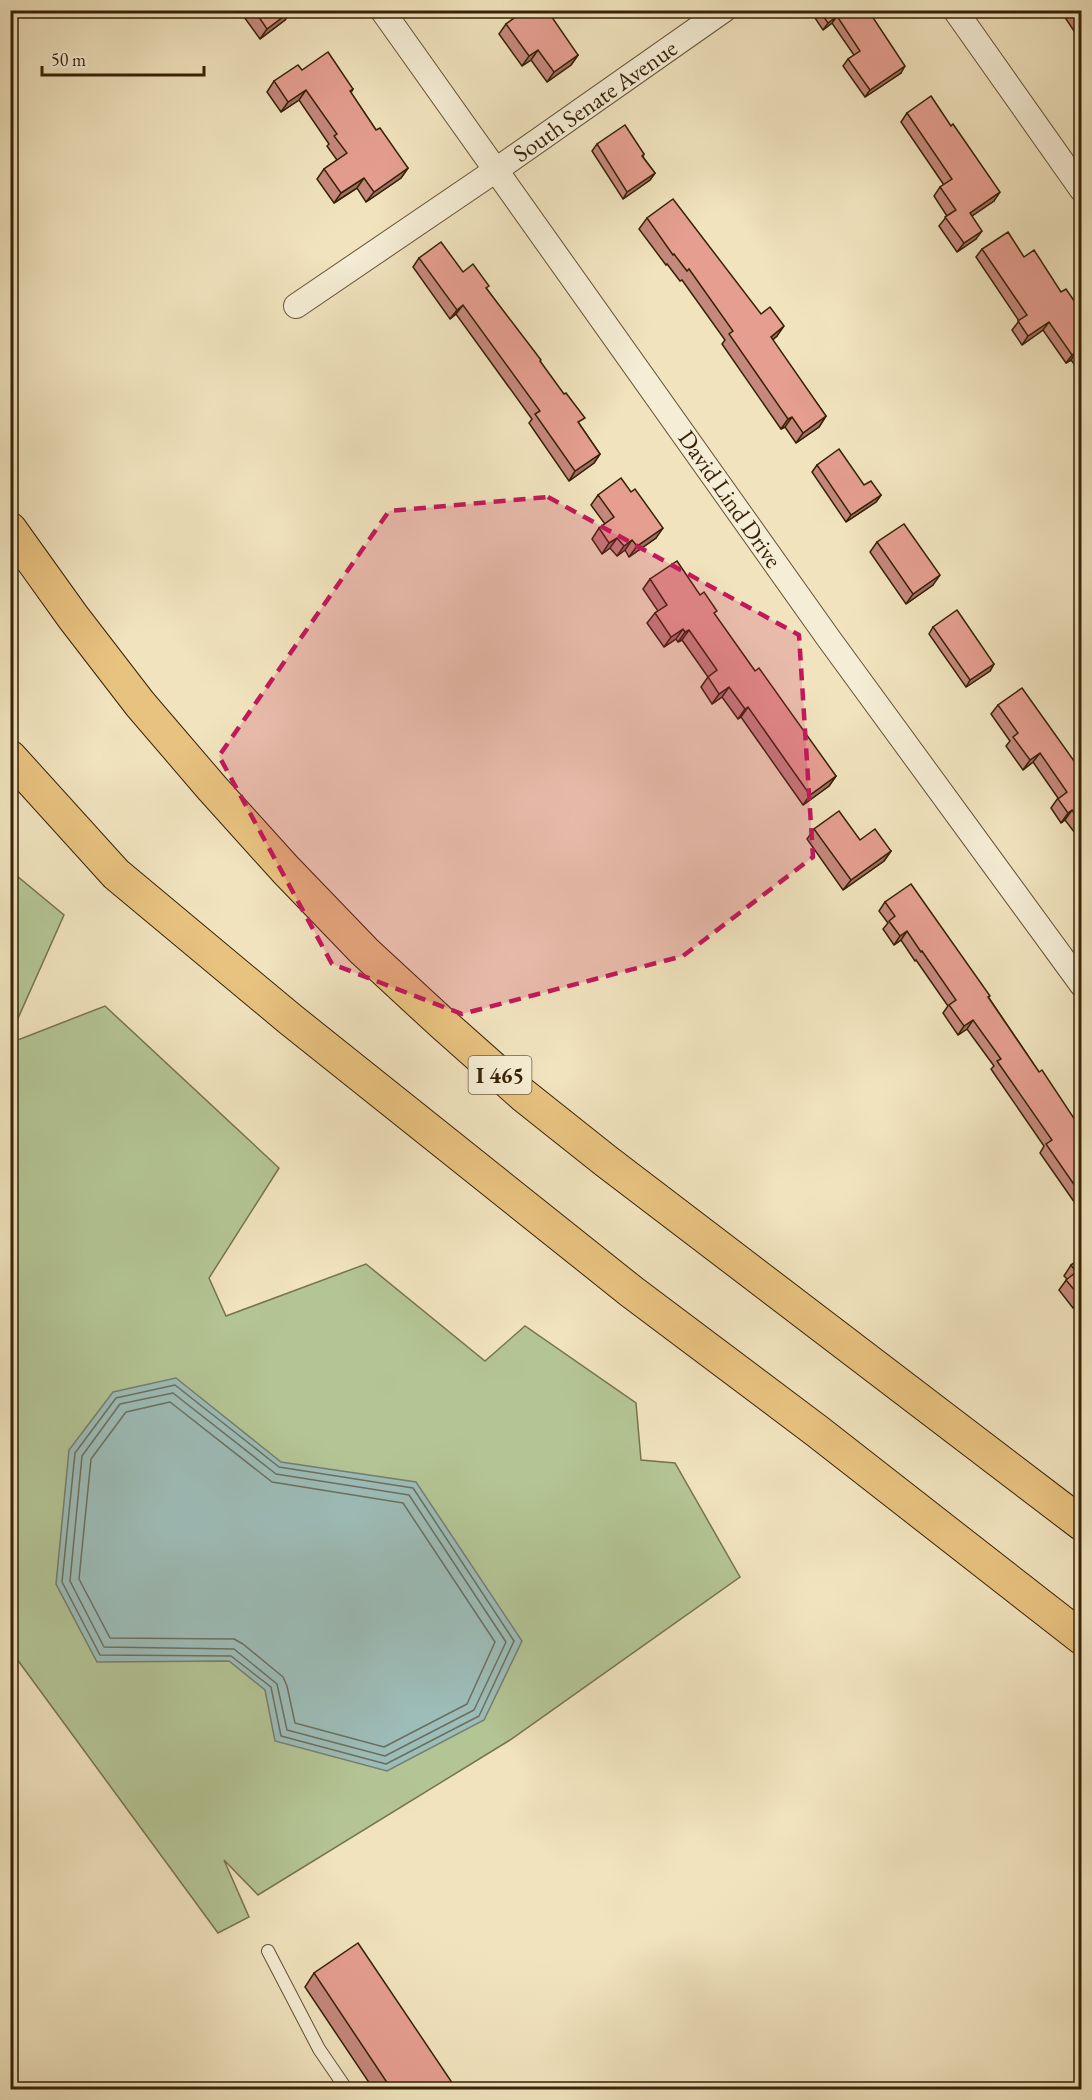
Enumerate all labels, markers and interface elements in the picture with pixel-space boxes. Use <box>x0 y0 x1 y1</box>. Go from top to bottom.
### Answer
street label: South Senate Avenue <box>506 32 683 169</box>
scale bar <box>42 39 204 77</box>
text: 50 m <box>51 48 86 71</box>
street label: David Lind Drive <box>671 424 789 574</box>
road number: I 465 <box>468 1056 532 1094</box>

